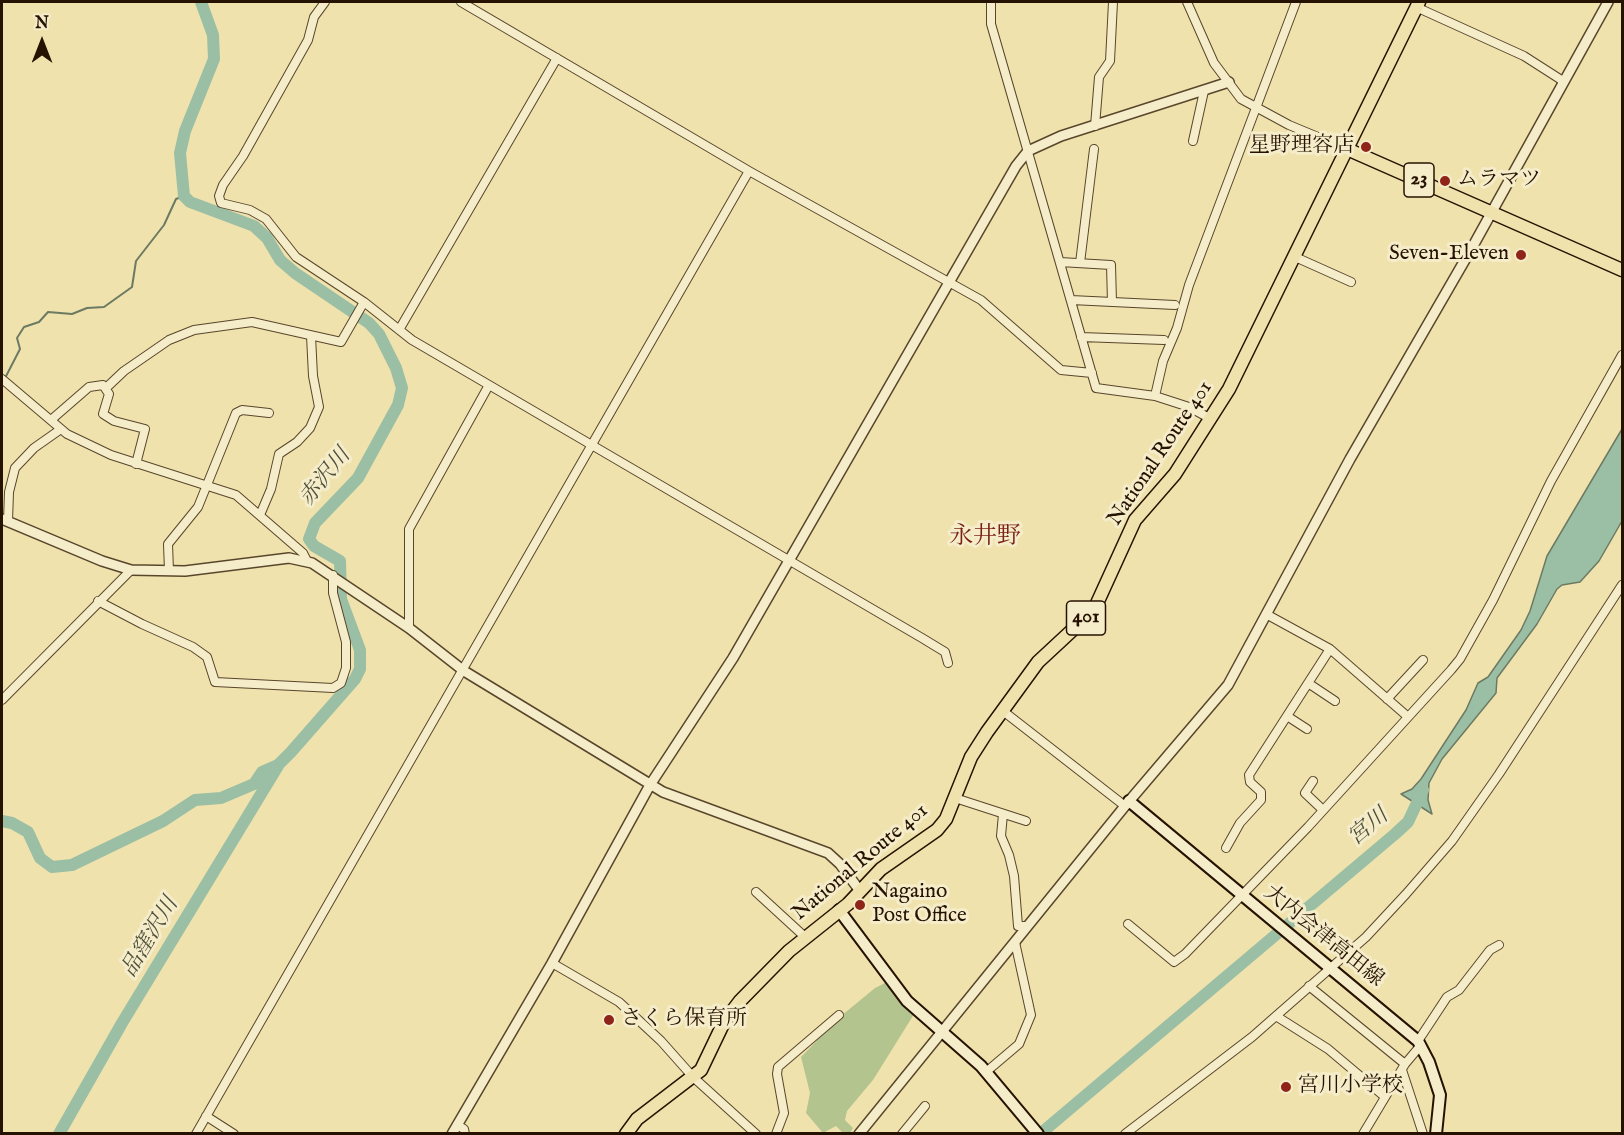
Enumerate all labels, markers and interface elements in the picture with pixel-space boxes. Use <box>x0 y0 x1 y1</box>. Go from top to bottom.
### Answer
north arrow <box>12 12 72 72</box>
text: N <box>35 14 49 34</box>
place label: 星野理容店 <box>1249 134 1354 160</box>
marker: 星野理容店 <box>1359 140 1373 154</box>
road number: 23 <box>1404 163 1434 197</box>
place label: ムラマツ <box>1457 168 1541 194</box>
marker: ムラマツ <box>1438 174 1452 188</box>
place label: Seven-Eleven <box>1389 242 1509 268</box>
marker: Seven-Eleven <box>1514 248 1528 262</box>
street label: National Route 401 <box>1103 377 1219 531</box>
water label: 赤沢川 <box>295 444 357 512</box>
district label: 永井野 <box>949 524 1021 552</box>
road number: 401 <box>1066 601 1106 635</box>
street label: National Route 401 <box>788 799 934 927</box>
water label: 宮川 <box>1344 804 1394 852</box>
place label: Nagaino Post Office <box>872 880 967 930</box>
street label: 大内会津高田線 <box>1258 881 1388 993</box>
water label: 品窪沢川 <box>117 893 185 983</box>
marker: Nagaino Post Office <box>853 898 867 912</box>
place label: さくら保育所 <box>621 1007 747 1033</box>
marker: さくら保育所 <box>602 1013 616 1027</box>
place label: 宮川小学校 <box>1298 1074 1403 1100</box>
marker: 宮川小学校 <box>1279 1080 1293 1094</box>

